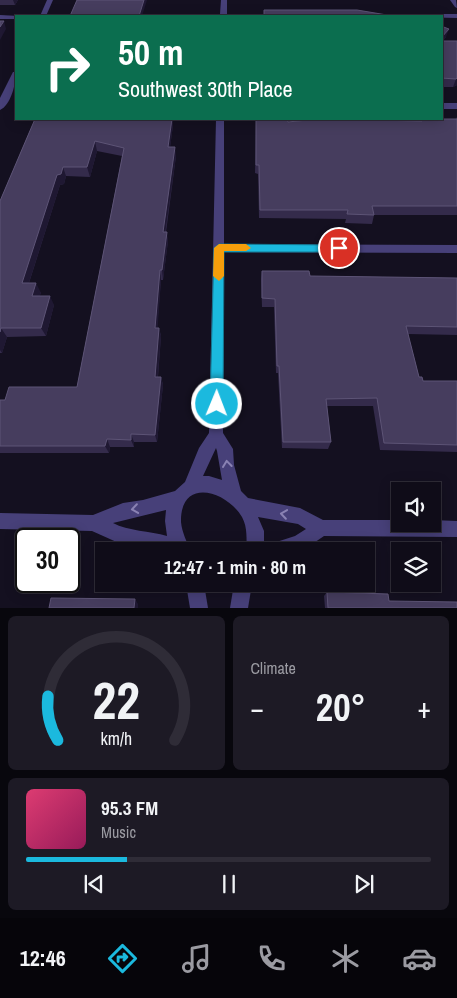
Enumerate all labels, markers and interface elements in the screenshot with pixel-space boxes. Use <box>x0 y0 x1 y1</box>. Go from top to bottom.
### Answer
text: 50 m <box>118 29 183 76</box>
icon: right <box>35 35 100 100</box>
text: Southwest 30th Place <box>118 74 293 104</box>
pin <box>318 227 360 269</box>
icon: arrive <box>325 234 353 262</box>
position arrow <box>190 377 242 429</box>
one-way arrow <box>222 460 233 468</box>
map controls <box>391 482 441 592</box>
button: sound <box>391 482 441 532</box>
one-way arrow <box>131 503 139 514</box>
one-way arrow <box>280 509 288 520</box>
speed limit sign: 30 <box>15 528 80 593</box>
button: layers <box>391 542 441 592</box>
text: 12:47 · 1 min · 80 m <box>164 554 306 580</box>
text: Climate <box>251 657 296 679</box>
text: 22 <box>93 665 140 735</box>
text: 20° <box>316 682 366 733</box>
text: − <box>251 689 264 727</box>
text: + <box>418 689 431 727</box>
text: km/h <box>100 727 132 751</box>
text: 95.3 FM <box>101 795 158 821</box>
text: Music <box>101 821 136 843</box>
icon: previous <box>80 870 108 898</box>
icon: pause <box>215 870 243 898</box>
icon: next <box>350 870 378 898</box>
icon: directions <box>105 941 140 976</box>
icon: music <box>179 941 214 976</box>
icon: phone <box>254 941 289 976</box>
icon: climate <box>328 941 363 976</box>
icon: car <box>402 941 437 976</box>
text: 12:46 <box>20 943 66 973</box>

